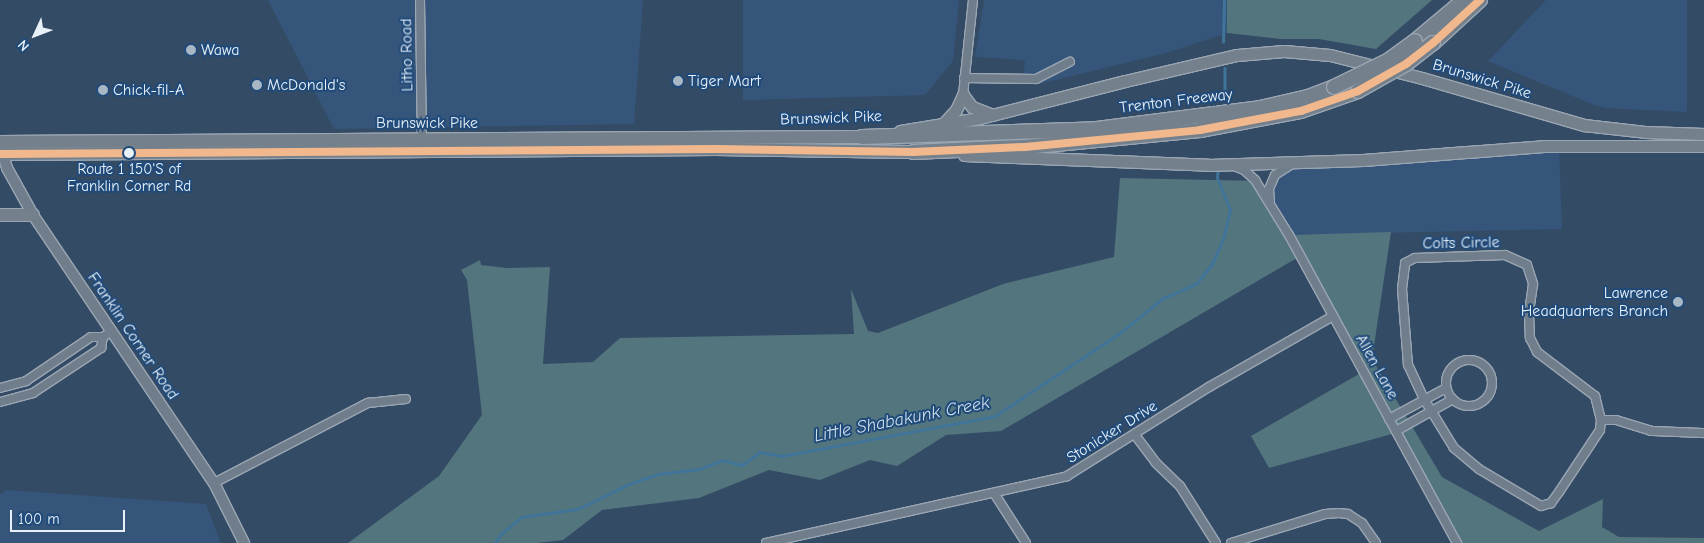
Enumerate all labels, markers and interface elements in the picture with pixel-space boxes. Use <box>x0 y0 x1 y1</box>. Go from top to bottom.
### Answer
north arrow <box>10 10 60 60</box>
street label: Litho Road <box>397 18 417 92</box>
text: N <box>14 36 33 55</box>
place label: Wawa <box>201 40 240 60</box>
marker: Wawa <box>185 44 197 56</box>
street label: Brunswick Pike <box>1430 55 1534 103</box>
place label: Tiger Mart <box>688 71 761 91</box>
place label: McDonald's <box>267 75 346 95</box>
marker: Tiger Mart <box>672 75 684 87</box>
marker: McDonald's <box>251 79 263 91</box>
place label: Chick-fil-A <box>113 80 184 100</box>
marker: Chick-fil-A <box>97 84 109 96</box>
street label: Trenton Freeway <box>1118 85 1234 117</box>
street label: Brunswick Pike <box>780 107 882 129</box>
street label: Brunswick Pike <box>376 113 478 133</box>
marker: Route 1 150'S of Franklin Corner Rd <box>124 148 134 158</box>
place label: Route 1 150'S of Franklin Corner Rd <box>67 160 191 195</box>
street label: Colts Circle <box>1422 233 1500 253</box>
street label: Franklin Corner Road <box>83 269 183 403</box>
place label: Lawrence Headquarters Branch <box>1521 283 1668 321</box>
marker: Lawrence Headquarters Branch <box>1672 296 1684 308</box>
street label: Allen Lane <box>1351 331 1403 403</box>
water label: Little Shabakunk Creek <box>812 392 992 448</box>
street label: Stonicker Drive <box>1063 397 1161 467</box>
scale bar <box>12 500 128 532</box>
text: 100 m <box>18 510 60 528</box>

